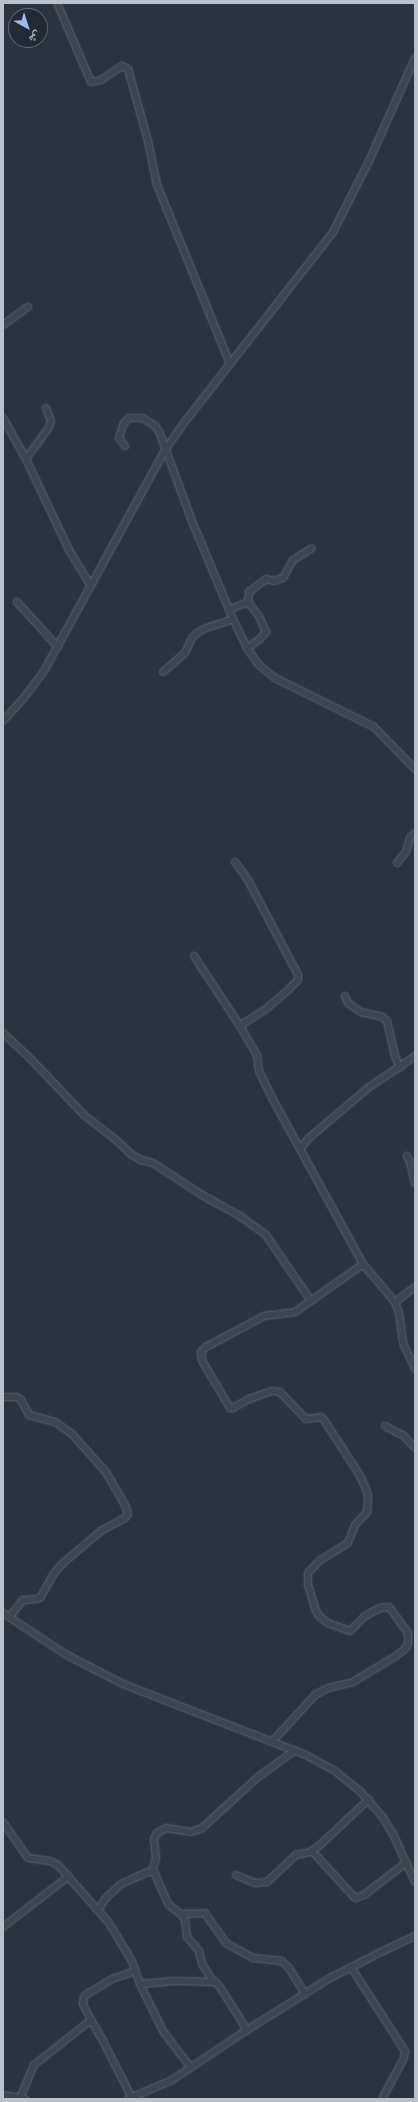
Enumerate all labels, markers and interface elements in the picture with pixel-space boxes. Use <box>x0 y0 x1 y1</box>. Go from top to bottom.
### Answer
north arrow <box>8 8 48 48</box>
text: ش <box>27 28 44 46</box>

